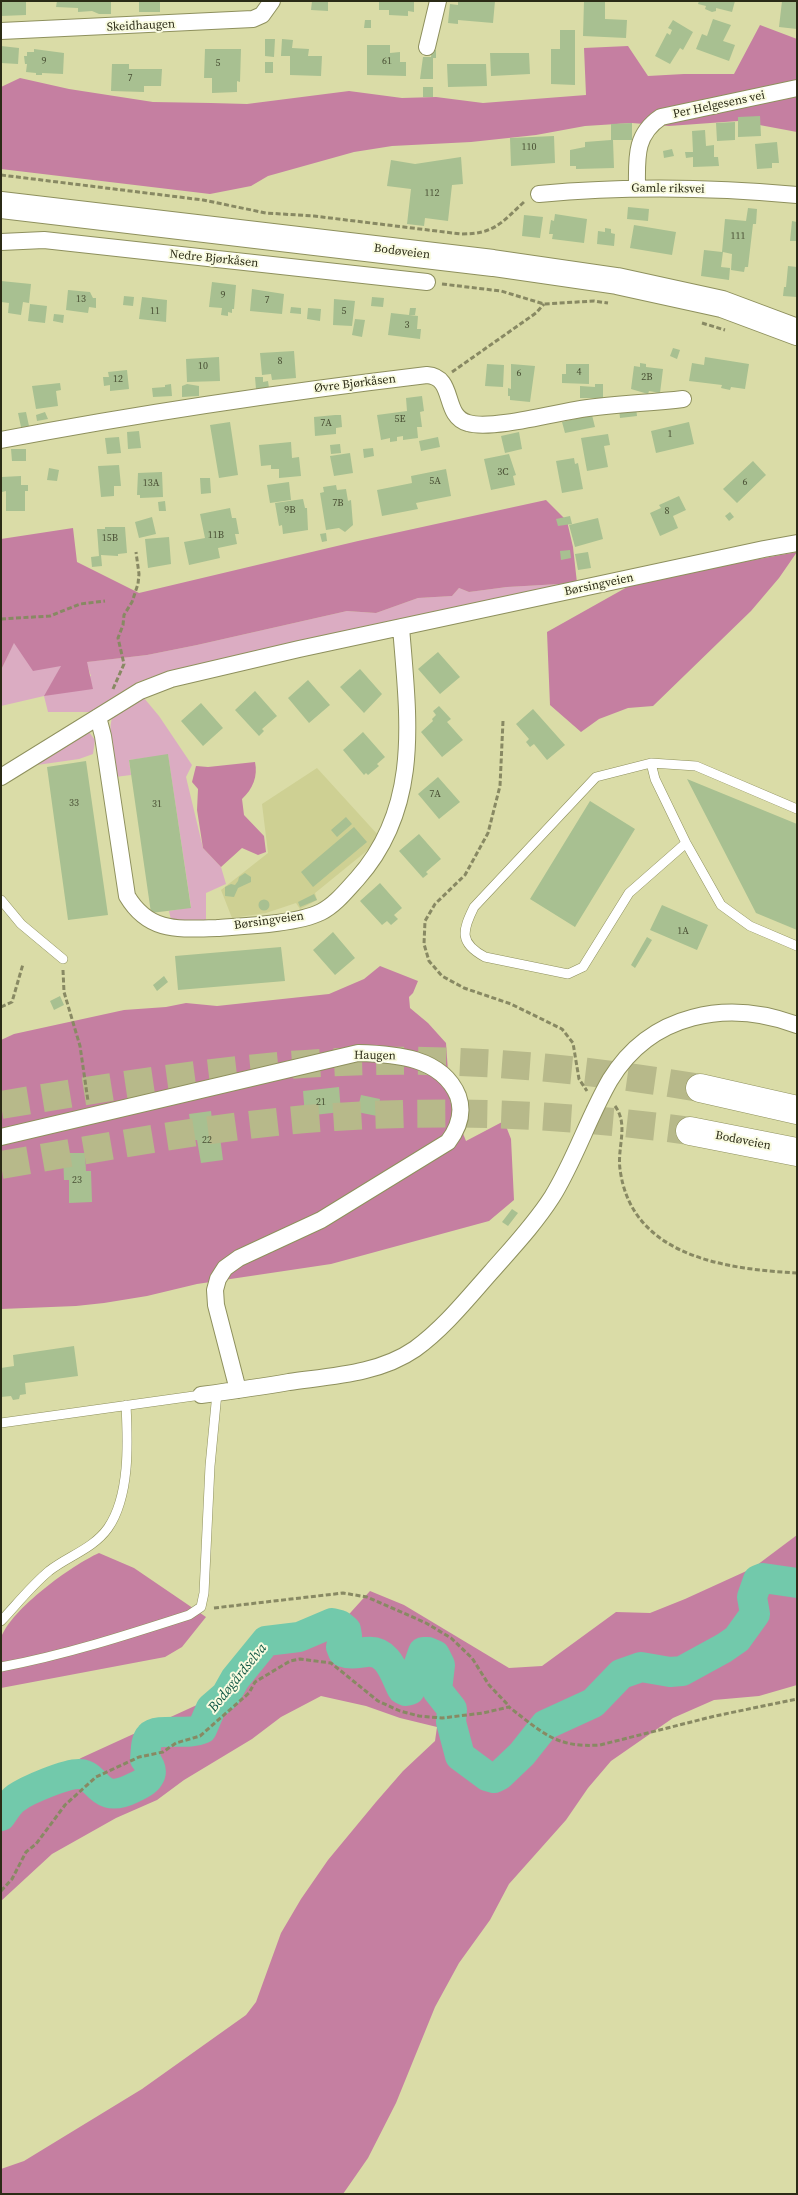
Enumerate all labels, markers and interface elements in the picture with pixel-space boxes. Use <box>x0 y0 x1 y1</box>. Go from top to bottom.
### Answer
street label: Skeidhaugen <box>106 17 176 35</box>
house number: 9 <box>42 55 46 67</box>
house number: 61 <box>382 55 392 67</box>
house number: 5 <box>216 57 220 69</box>
house number: 7 <box>128 72 132 84</box>
street label: Per Helgesens vei <box>672 88 766 122</box>
house number: 110 <box>522 141 536 153</box>
street label: Gamle riksvei <box>631 181 705 197</box>
house number: 112 <box>425 187 439 199</box>
house number: 111 <box>731 230 745 242</box>
street label: Bodøveien <box>373 241 431 263</box>
street label: Nedre Bjørkåsen <box>169 247 259 271</box>
house number: 9 <box>221 289 225 301</box>
house number: 13 <box>76 293 86 305</box>
house number: 7 <box>265 294 269 306</box>
house number: 11 <box>150 305 160 317</box>
house number: 5 <box>342 305 346 317</box>
house number: 3 <box>405 319 409 331</box>
house number: 8 <box>278 355 282 367</box>
house number: 10 <box>198 360 208 372</box>
house number: 4 <box>577 366 581 378</box>
house number: 6 <box>517 367 521 379</box>
house number: 2B <box>641 371 653 383</box>
street label: Øvre Bjørkåsen <box>313 372 397 396</box>
house number: 12 <box>113 373 123 385</box>
house number: 5E <box>394 413 406 425</box>
house number: 7A <box>320 417 332 429</box>
house number: 1 <box>668 428 672 440</box>
house number: 3C <box>497 466 509 478</box>
house number: 5A <box>429 475 441 487</box>
house number: 6 <box>743 476 747 488</box>
house number: 13A <box>143 477 159 489</box>
house number: 7B <box>332 497 344 509</box>
house number: 9B <box>284 504 296 516</box>
house number: 8 <box>665 505 669 517</box>
house number: 11B <box>208 529 224 541</box>
house number: 15B <box>102 532 118 544</box>
street label: Børsingveien <box>563 571 635 599</box>
house number: 7A <box>429 788 441 800</box>
house number: 33 <box>69 797 79 809</box>
house number: 31 <box>152 798 162 810</box>
street label: Børsingveien <box>233 909 305 933</box>
house number: 1A <box>677 925 689 937</box>
street label: Haugen <box>354 1048 396 1064</box>
house number: 21 <box>316 1096 326 1108</box>
street label: Bodøveien <box>714 1129 772 1153</box>
house number: 22 <box>202 1134 212 1146</box>
house number: 23 <box>72 1174 82 1186</box>
water label: Bodøgårdselva <box>205 1640 271 1716</box>

